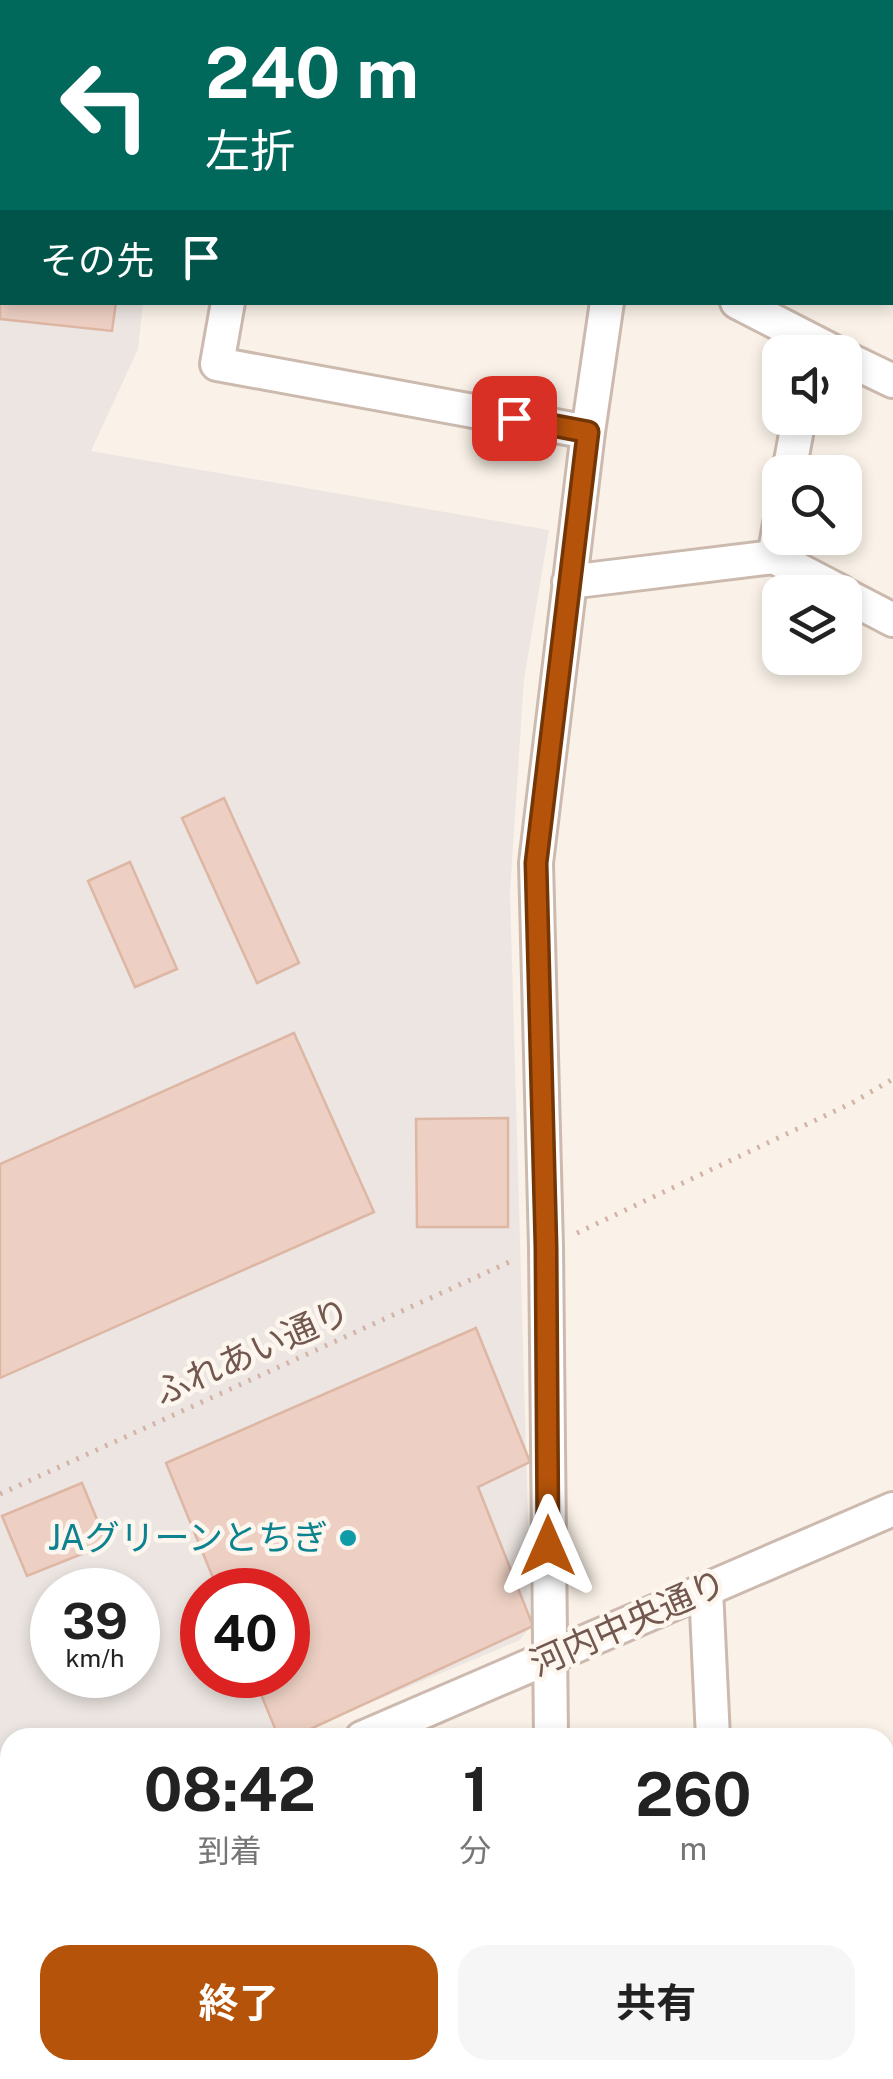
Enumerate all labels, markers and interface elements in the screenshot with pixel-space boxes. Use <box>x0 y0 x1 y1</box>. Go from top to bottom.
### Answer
text: 240 m <box>205 31 419 114</box>
icon: left <box>40 40 170 170</box>
text: 左折 <box>205 124 295 177</box>
icon: arrive <box>174 230 229 285</box>
text: その先 <box>40 238 154 283</box>
map controls <box>762 335 862 675</box>
button: sound <box>762 335 862 435</box>
pin <box>472 376 557 461</box>
icon: arrive <box>487 391 542 446</box>
button: search <box>762 455 862 555</box>
button: layers <box>762 575 862 675</box>
street label: ふれあい通り <box>148 1290 356 1413</box>
position arrow <box>496 1494 600 1598</box>
place label: JAグリーンとちぎ <box>48 1517 328 1558</box>
marker: JAグリーンとちぎ <box>337 1527 359 1549</box>
street label: 河内中央通り <box>524 1561 732 1684</box>
speed limit sign: 40 <box>180 1568 310 1698</box>
text: 39 <box>62 1591 128 1650</box>
text: km/h <box>66 1643 124 1673</box>
text: 08:42 <box>144 1754 316 1825</box>
text: 1 <box>463 1754 488 1825</box>
text: 260 <box>635 1759 751 1830</box>
text: m <box>679 1830 707 1867</box>
text: 到着 <box>198 1832 262 1869</box>
text: 分 <box>459 1832 491 1869</box>
button: 終了 <box>40 1945 438 2060</box>
button: 共有 <box>458 1945 855 2060</box>

